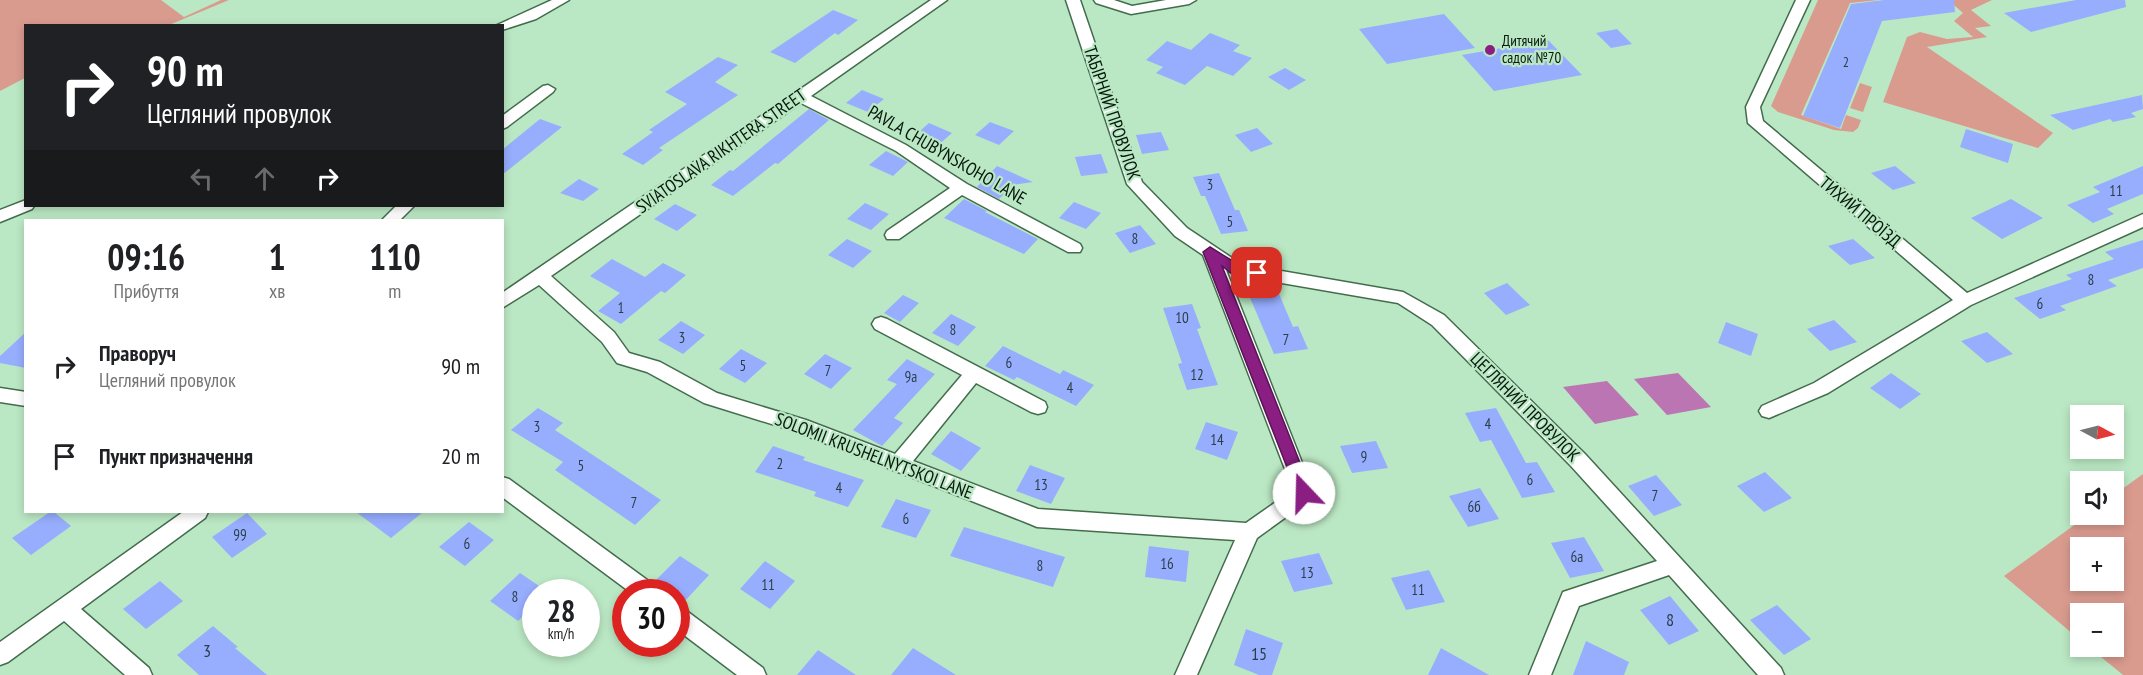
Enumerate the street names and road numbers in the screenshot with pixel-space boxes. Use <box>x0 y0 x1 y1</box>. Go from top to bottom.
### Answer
street label: ТАБІРНИЙ ПРОВУЛОК <box>1079 43 1146 183</box>
street label: SVIATOSLAVA RIKHTERA STREET <box>631 83 810 218</box>
street label: PAVLA CHUBYNSKOHO LANE <box>864 100 1031 209</box>
street label: ТИХИЙ ПРОЇЗД <box>1815 171 1906 252</box>
street label: ЦЕГЛЯНИЙ ПРОВУЛОК <box>1466 347 1585 466</box>
street label: SOLOMII KRUSHELNYTSKOI LANE <box>772 407 976 504</box>

